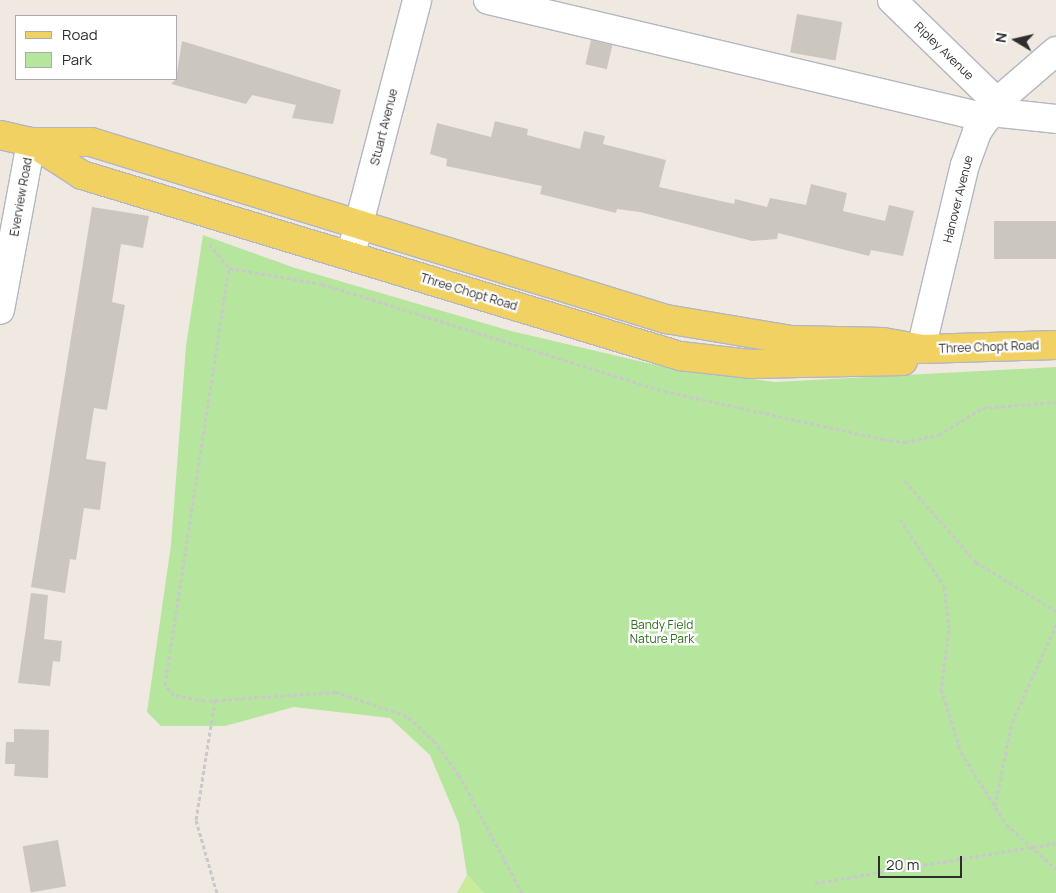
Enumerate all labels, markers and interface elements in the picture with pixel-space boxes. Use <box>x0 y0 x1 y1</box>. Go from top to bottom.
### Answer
legend <box>15 15 178 80</box>
north arrow <box>991 15 1041 65</box>
street label: Ripley Avenue <box>911 19 977 83</box>
text: Road <box>62 24 98 45</box>
text: N <box>991 31 1011 44</box>
text: Park <box>62 49 92 70</box>
street label: Stuart Avenue <box>368 87 400 167</box>
street label: Hanover Avenue <box>940 154 976 244</box>
street label: Everview Road <box>7 156 35 238</box>
street label: Three Chopt Road <box>419 270 519 314</box>
street label: Three Chopt Road <box>939 338 1039 356</box>
park label: Bandy Field Nature Park <box>630 618 694 646</box>
scale bar <box>881 846 965 878</box>
text: 20 m <box>886 854 919 875</box>

